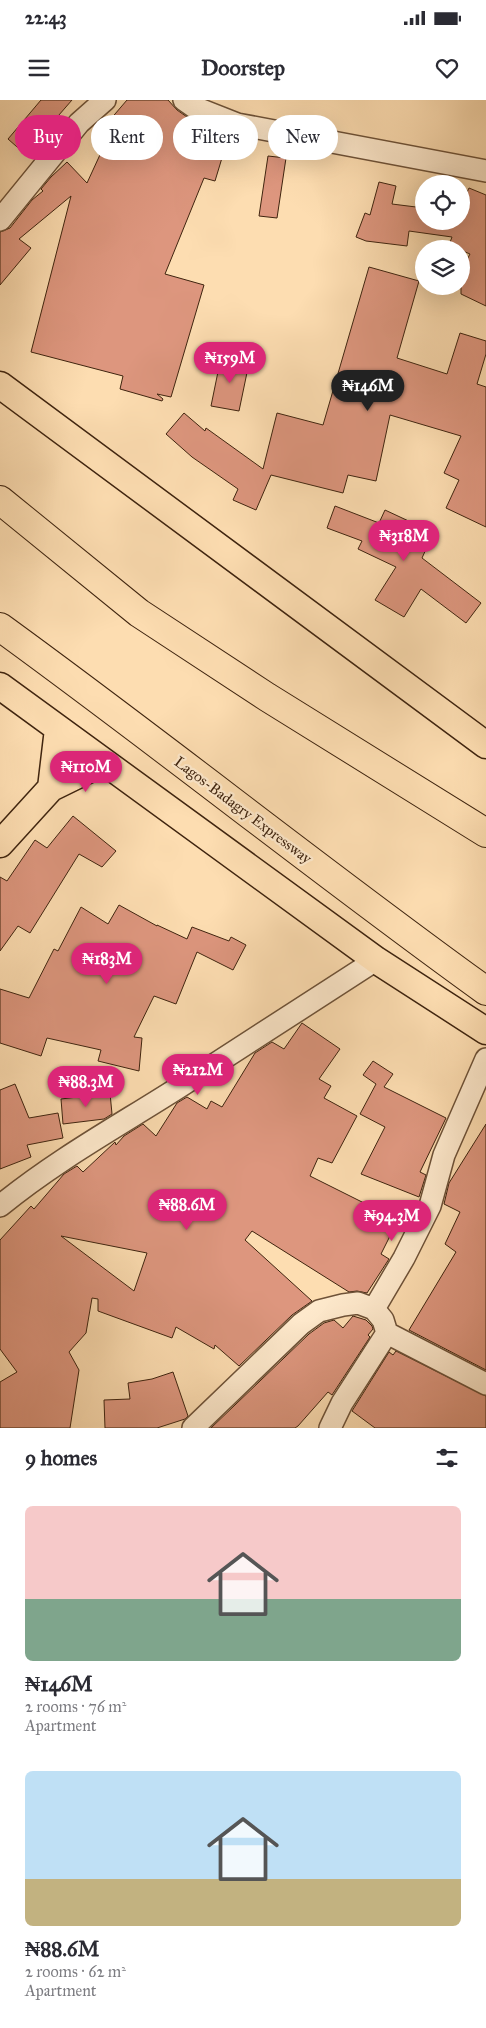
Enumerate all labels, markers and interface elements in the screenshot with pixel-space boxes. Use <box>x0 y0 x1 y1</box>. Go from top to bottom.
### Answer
text: 22:43 <box>25 6 67 29</box>
icon: menu <box>25 54 53 82</box>
text: Doorstep <box>201 54 285 81</box>
icon: heart <box>433 54 461 82</box>
chip: Buy <box>15 115 81 160</box>
chip: Rent <box>91 115 163 160</box>
chip: Filters <box>173 115 258 160</box>
chip: New <box>268 115 338 160</box>
map controls <box>415 175 470 295</box>
button: locate <box>415 175 470 230</box>
button: layers <box>415 240 470 295</box>
pin: ₦159M <box>195 342 265 384</box>
text: ₦159M <box>205 348 255 367</box>
pin: ₦146M <box>333 370 403 412</box>
text: ₦146M <box>342 376 394 395</box>
pin: ₦318M <box>369 520 439 562</box>
text: ₦318M <box>379 526 429 545</box>
pin: ₦110M <box>51 750 121 793</box>
street label: Lagos-Badagry Expressway <box>171 752 316 868</box>
text: ₦110M <box>61 757 111 776</box>
pin: ₦183M <box>72 942 142 985</box>
text: ₦183M <box>82 949 132 968</box>
pin: ₦212M <box>163 1054 233 1096</box>
text: ₦212M <box>173 1060 223 1079</box>
pin: ₦88.3M <box>45 1066 127 1108</box>
text: ₦88.3M <box>59 1072 113 1091</box>
pin: ₦88.6M <box>146 1188 228 1231</box>
text: ₦88.6M <box>159 1195 215 1214</box>
pin: ₦94.3M <box>351 1200 433 1242</box>
text: ₦94.3M <box>364 1206 420 1225</box>
icon: filters <box>433 1444 461 1472</box>
text: 9 homes <box>25 1445 97 1471</box>
icon: home <box>198 1539 288 1629</box>
text: ₦146M <box>25 1671 93 1697</box>
text: 2 rooms · 76 m² <box>25 1697 126 1716</box>
text: Apartment <box>25 1716 97 1735</box>
icon: home <box>198 1804 288 1894</box>
text: ₦88.6M <box>25 1936 99 1962</box>
text: 2 rooms · 62 m² <box>25 1962 126 1981</box>
text: Apartment <box>25 1981 97 2000</box>

